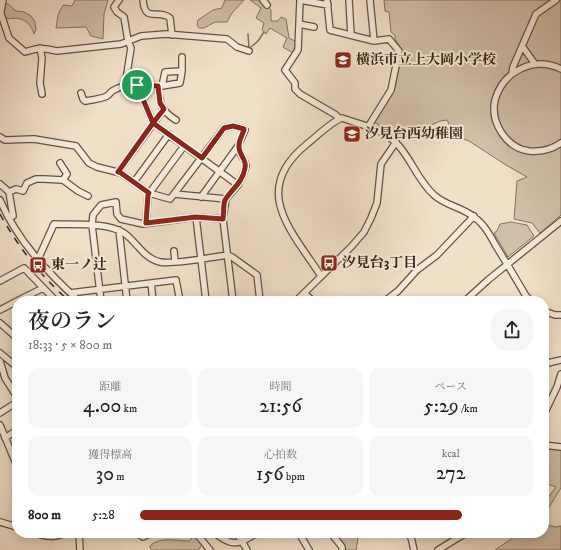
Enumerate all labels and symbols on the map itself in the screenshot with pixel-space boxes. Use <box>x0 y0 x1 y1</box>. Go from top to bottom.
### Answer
school or university icon: 横浜市立上大岡小学校 <box>333 50 353 70</box>
place label: 横浜市立上大岡小学校 <box>356 51 496 69</box>
pin <box>120 68 154 102</box>
school or university icon: 汐見台西幼稚園 <box>342 124 362 144</box>
place label: 汐見台西幼稚園 <box>365 125 463 143</box>
bus stop icon: 汐見台3丁目 <box>319 253 339 273</box>
place label: 汐見台3丁目 <box>342 254 417 272</box>
bus stop icon: 東一ノ辻 <box>28 255 48 275</box>
place label: 東一ノ辻 <box>51 256 107 274</box>

